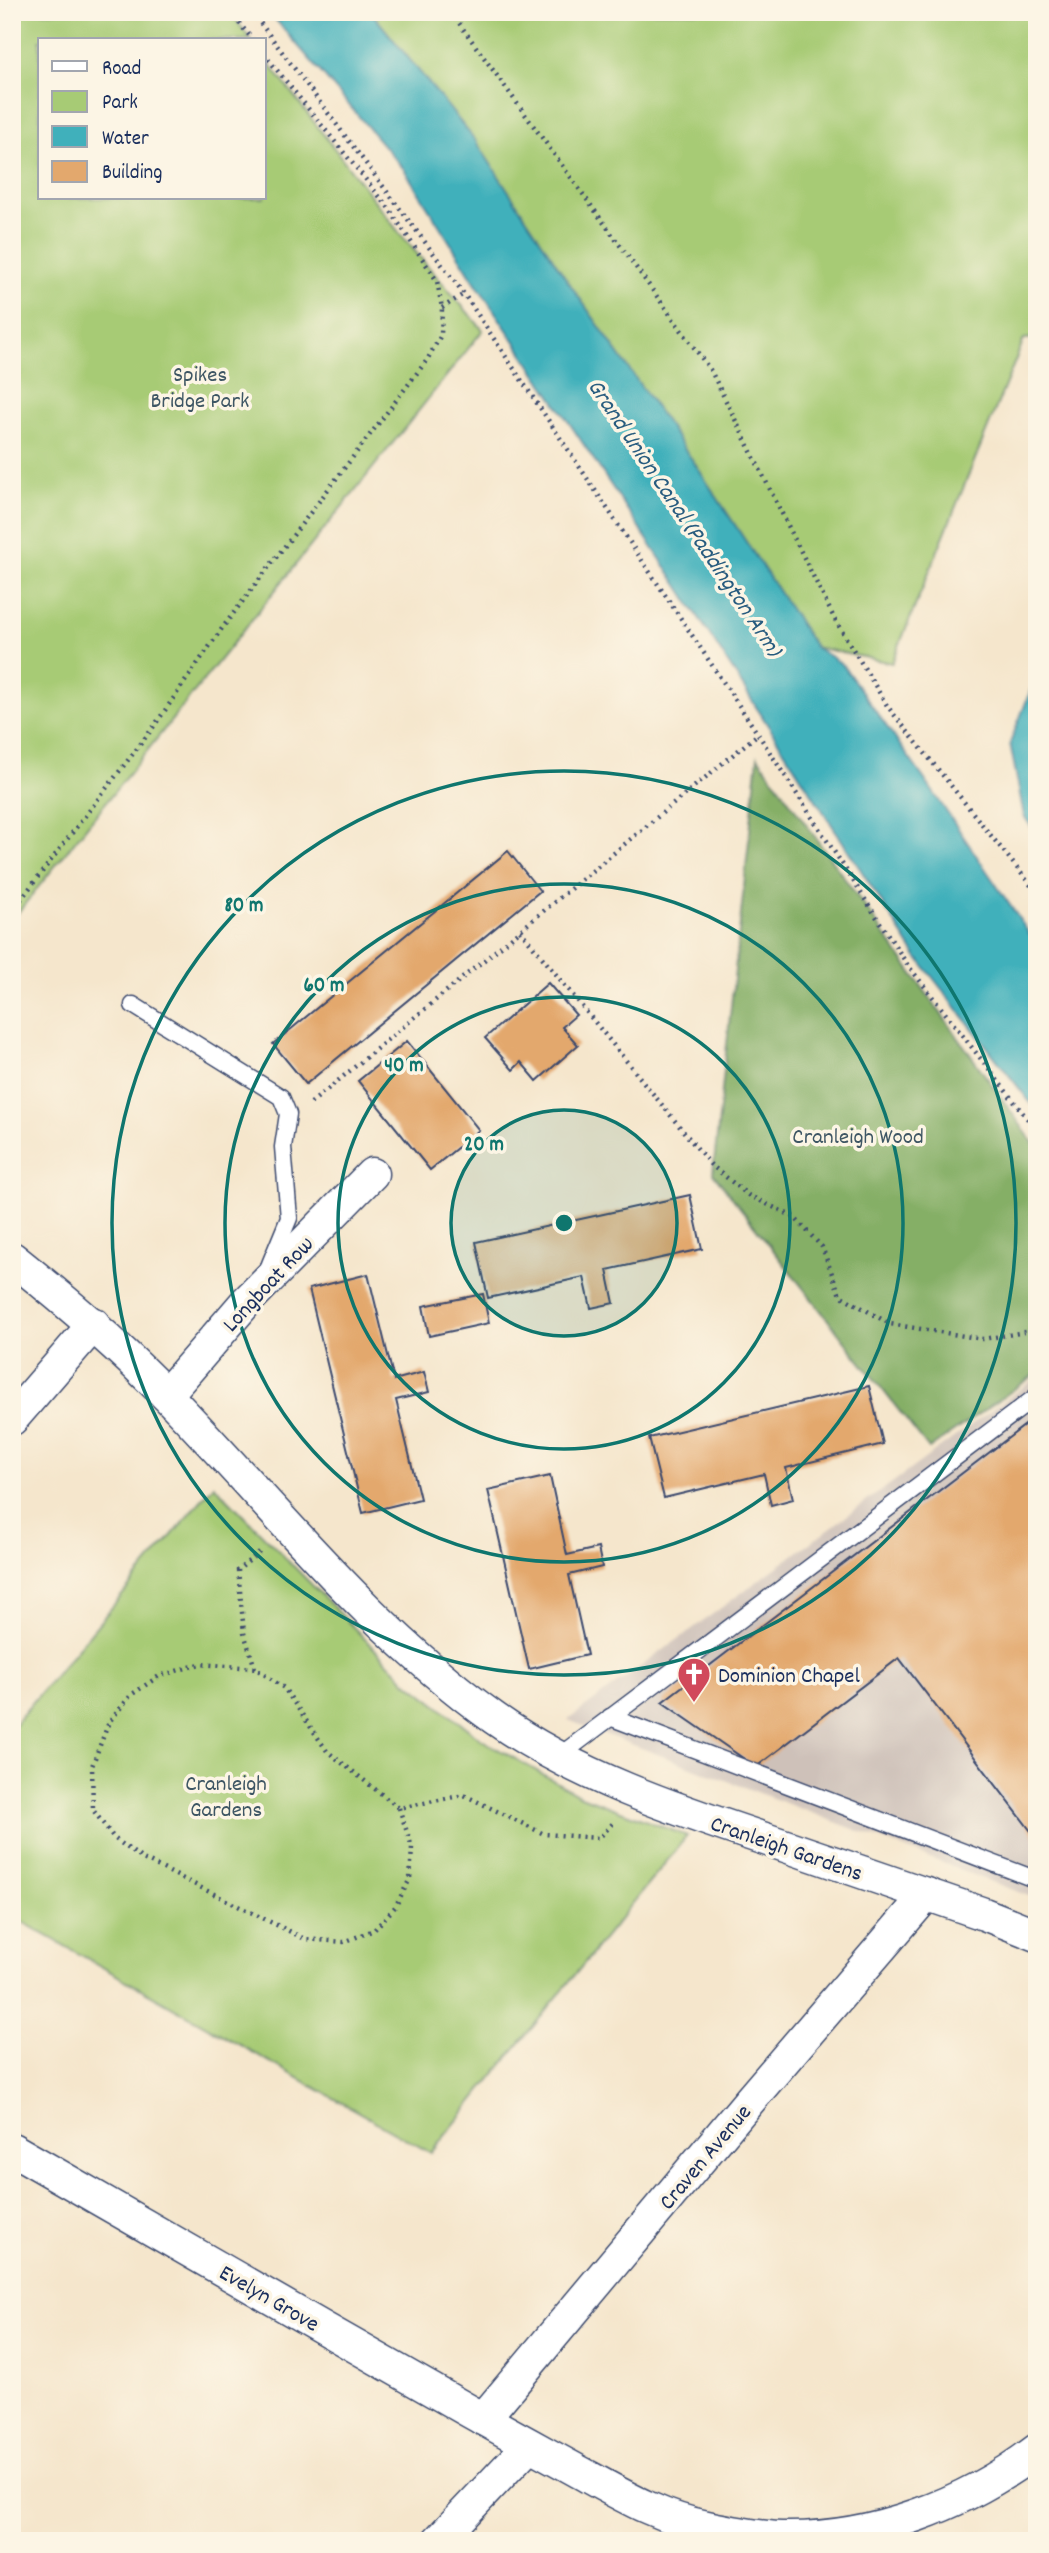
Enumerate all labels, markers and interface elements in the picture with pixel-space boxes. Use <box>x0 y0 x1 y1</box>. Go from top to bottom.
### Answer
legend <box>38 38 266 200</box>
text: Road <box>102 55 141 85</box>
text: Park <box>102 89 138 119</box>
text: Water <box>102 125 149 155</box>
text: Building <box>102 159 162 189</box>
park label: Spikes Bridge Park <box>150 360 250 419</box>
water label: Grand Union Canal (Paddington Arm) <box>578 373 790 666</box>
text: 80 m <box>224 892 264 922</box>
text: 60 m <box>304 972 344 1002</box>
text: 40 m <box>384 1052 424 1082</box>
park label: Cranleigh Wood <box>792 1122 924 1155</box>
text: 20 m <box>464 1131 504 1161</box>
centre of rings <box>552 1211 576 1235</box>
street label: Longboat Row <box>216 1230 323 1341</box>
church icon: Dominion Chapel <box>675 1655 713 1704</box>
place label: Dominion Chapel <box>718 1661 860 1694</box>
park label: Cranleigh Gardens <box>185 1769 267 1828</box>
street label: Cranleigh Gardens <box>705 1809 866 1892</box>
street label: Craven Avenue <box>653 2098 761 2218</box>
street label: Evelyn Grove <box>212 2258 325 2342</box>

